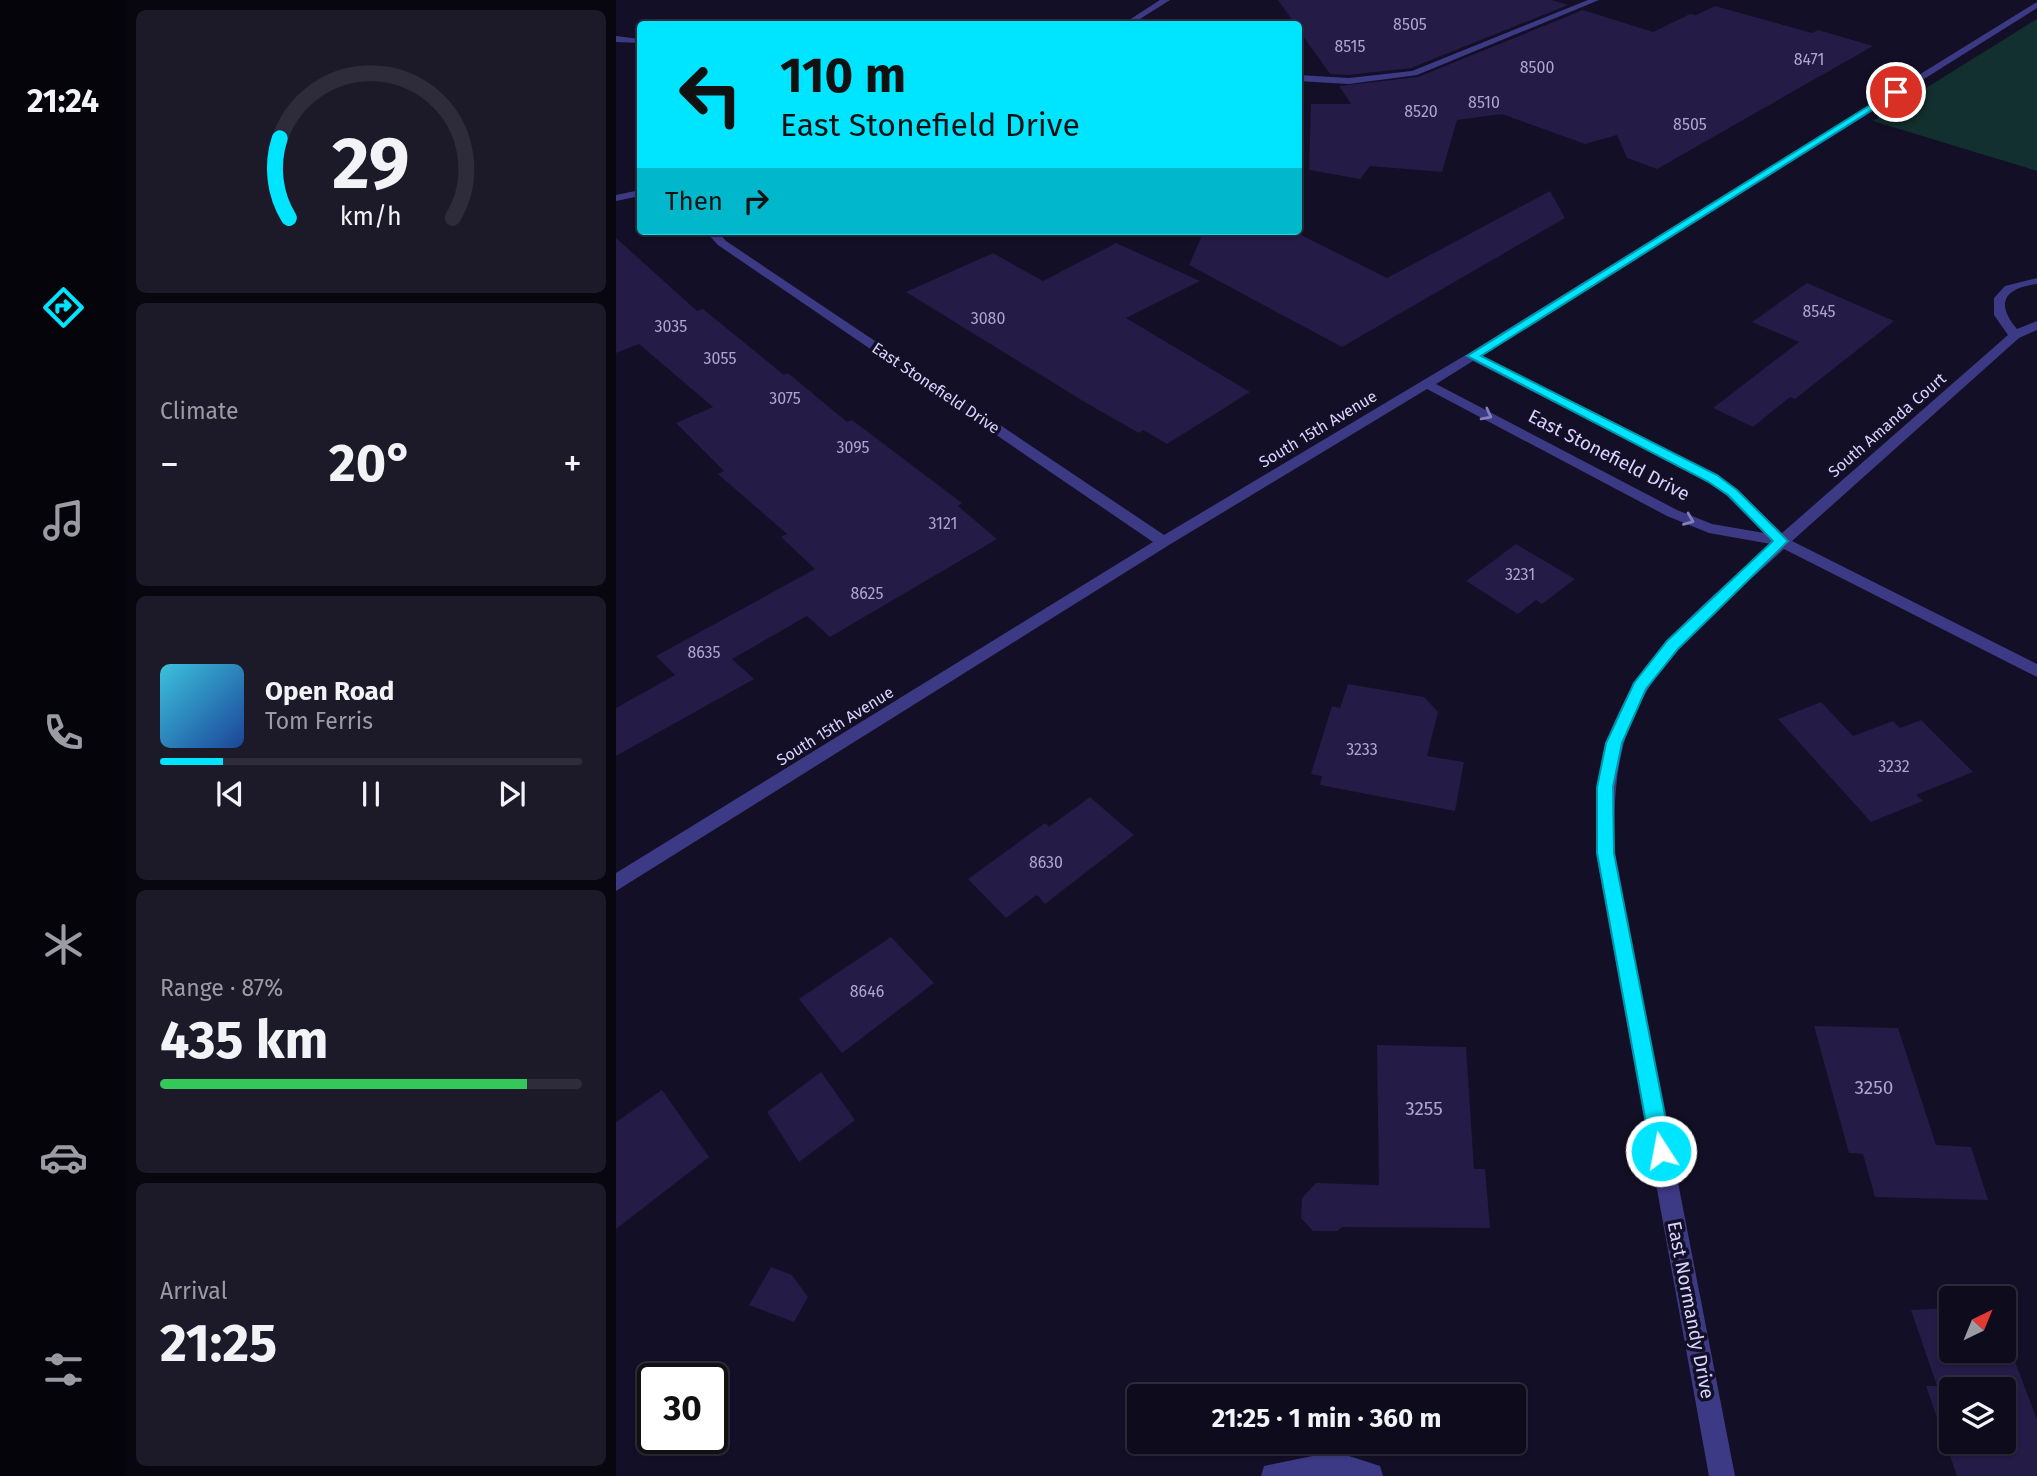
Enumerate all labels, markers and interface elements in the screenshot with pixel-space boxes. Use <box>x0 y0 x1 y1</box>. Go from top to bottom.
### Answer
house number: 8505 <box>1393 15 1427 34</box>
house number: 8515 <box>1335 37 1365 56</box>
text: 110 m <box>780 46 906 105</box>
icon: left <box>665 49 756 140</box>
house number: 8471 <box>1794 50 1824 69</box>
house number: 8500 <box>1520 58 1554 77</box>
pin <box>1866 62 1926 122</box>
icon: arrive <box>1877 73 1915 111</box>
text: 21:24 <box>27 82 99 120</box>
house number: 8510 <box>1468 93 1500 112</box>
house number: 8520 <box>1404 102 1438 121</box>
text: East Stonefield Drive <box>780 106 1080 144</box>
house number: 8505 <box>1673 115 1707 134</box>
text: 29 <box>332 120 410 207</box>
icon: right <box>737 182 775 220</box>
text: Then <box>665 186 723 217</box>
text: km/h <box>340 201 402 231</box>
icon: directions <box>39 283 88 332</box>
house number: 8545 <box>1802 302 1836 321</box>
house number: 3080 <box>971 309 1005 328</box>
house number: 3035 <box>655 317 687 336</box>
street label: East Stonefield Drive <box>869 338 1003 438</box>
house number: 3055 <box>704 349 736 368</box>
street label: South Amanda Court <box>1824 369 1950 481</box>
street label: South 15th Avenue <box>1256 386 1380 472</box>
house number: 3075 <box>769 389 801 408</box>
text: Climate <box>160 397 239 425</box>
street label: East Stonefield Drive <box>1524 404 1694 506</box>
one-way arrow <box>1480 407 1492 421</box>
text: 20° <box>329 432 413 495</box>
house number: 3095 <box>836 438 870 457</box>
text: − <box>160 441 179 487</box>
text: + <box>563 441 582 487</box>
icon: music <box>39 496 88 545</box>
one-way arrow <box>1682 511 1694 525</box>
house number: 3121 <box>929 514 957 533</box>
house number: 3231 <box>1505 565 1535 584</box>
house number: 8625 <box>850 584 884 603</box>
house number: 8635 <box>687 643 721 662</box>
text: Open Road <box>265 676 394 707</box>
street label: South 15th Avenue <box>773 682 897 770</box>
text: Tom Ferris <box>265 707 373 735</box>
icon: phone <box>39 708 88 757</box>
house number: 3233 <box>1346 740 1378 759</box>
house number: 3232 <box>1878 757 1910 776</box>
icon: previous <box>211 775 249 813</box>
icon: pause <box>352 775 390 813</box>
icon: next <box>493 775 531 813</box>
house number: 8630 <box>1029 853 1063 872</box>
icon: climate <box>39 920 88 969</box>
text: Range · 87% <box>160 974 283 1002</box>
house number: 8646 <box>850 982 884 1001</box>
text: 435 km <box>160 1009 328 1072</box>
house number: 3250 <box>1855 1076 1893 1099</box>
house number: 3255 <box>1405 1097 1443 1120</box>
position arrow <box>1624 1114 1698 1188</box>
icon: car <box>39 1133 88 1182</box>
street label: East Normandy Drive <box>1663 1219 1719 1401</box>
text: Arrival <box>160 1277 227 1305</box>
north arrow <box>1939 1286 2016 1363</box>
map controls <box>1939 1286 2016 1454</box>
text: 21:25 <box>160 1312 277 1375</box>
icon: filters <box>39 1345 88 1394</box>
speed limit sign: 30 <box>637 1363 728 1454</box>
button: layers <box>1939 1377 2016 1454</box>
text: 21:25 · 1 min · 360 m <box>1212 1403 1441 1434</box>

